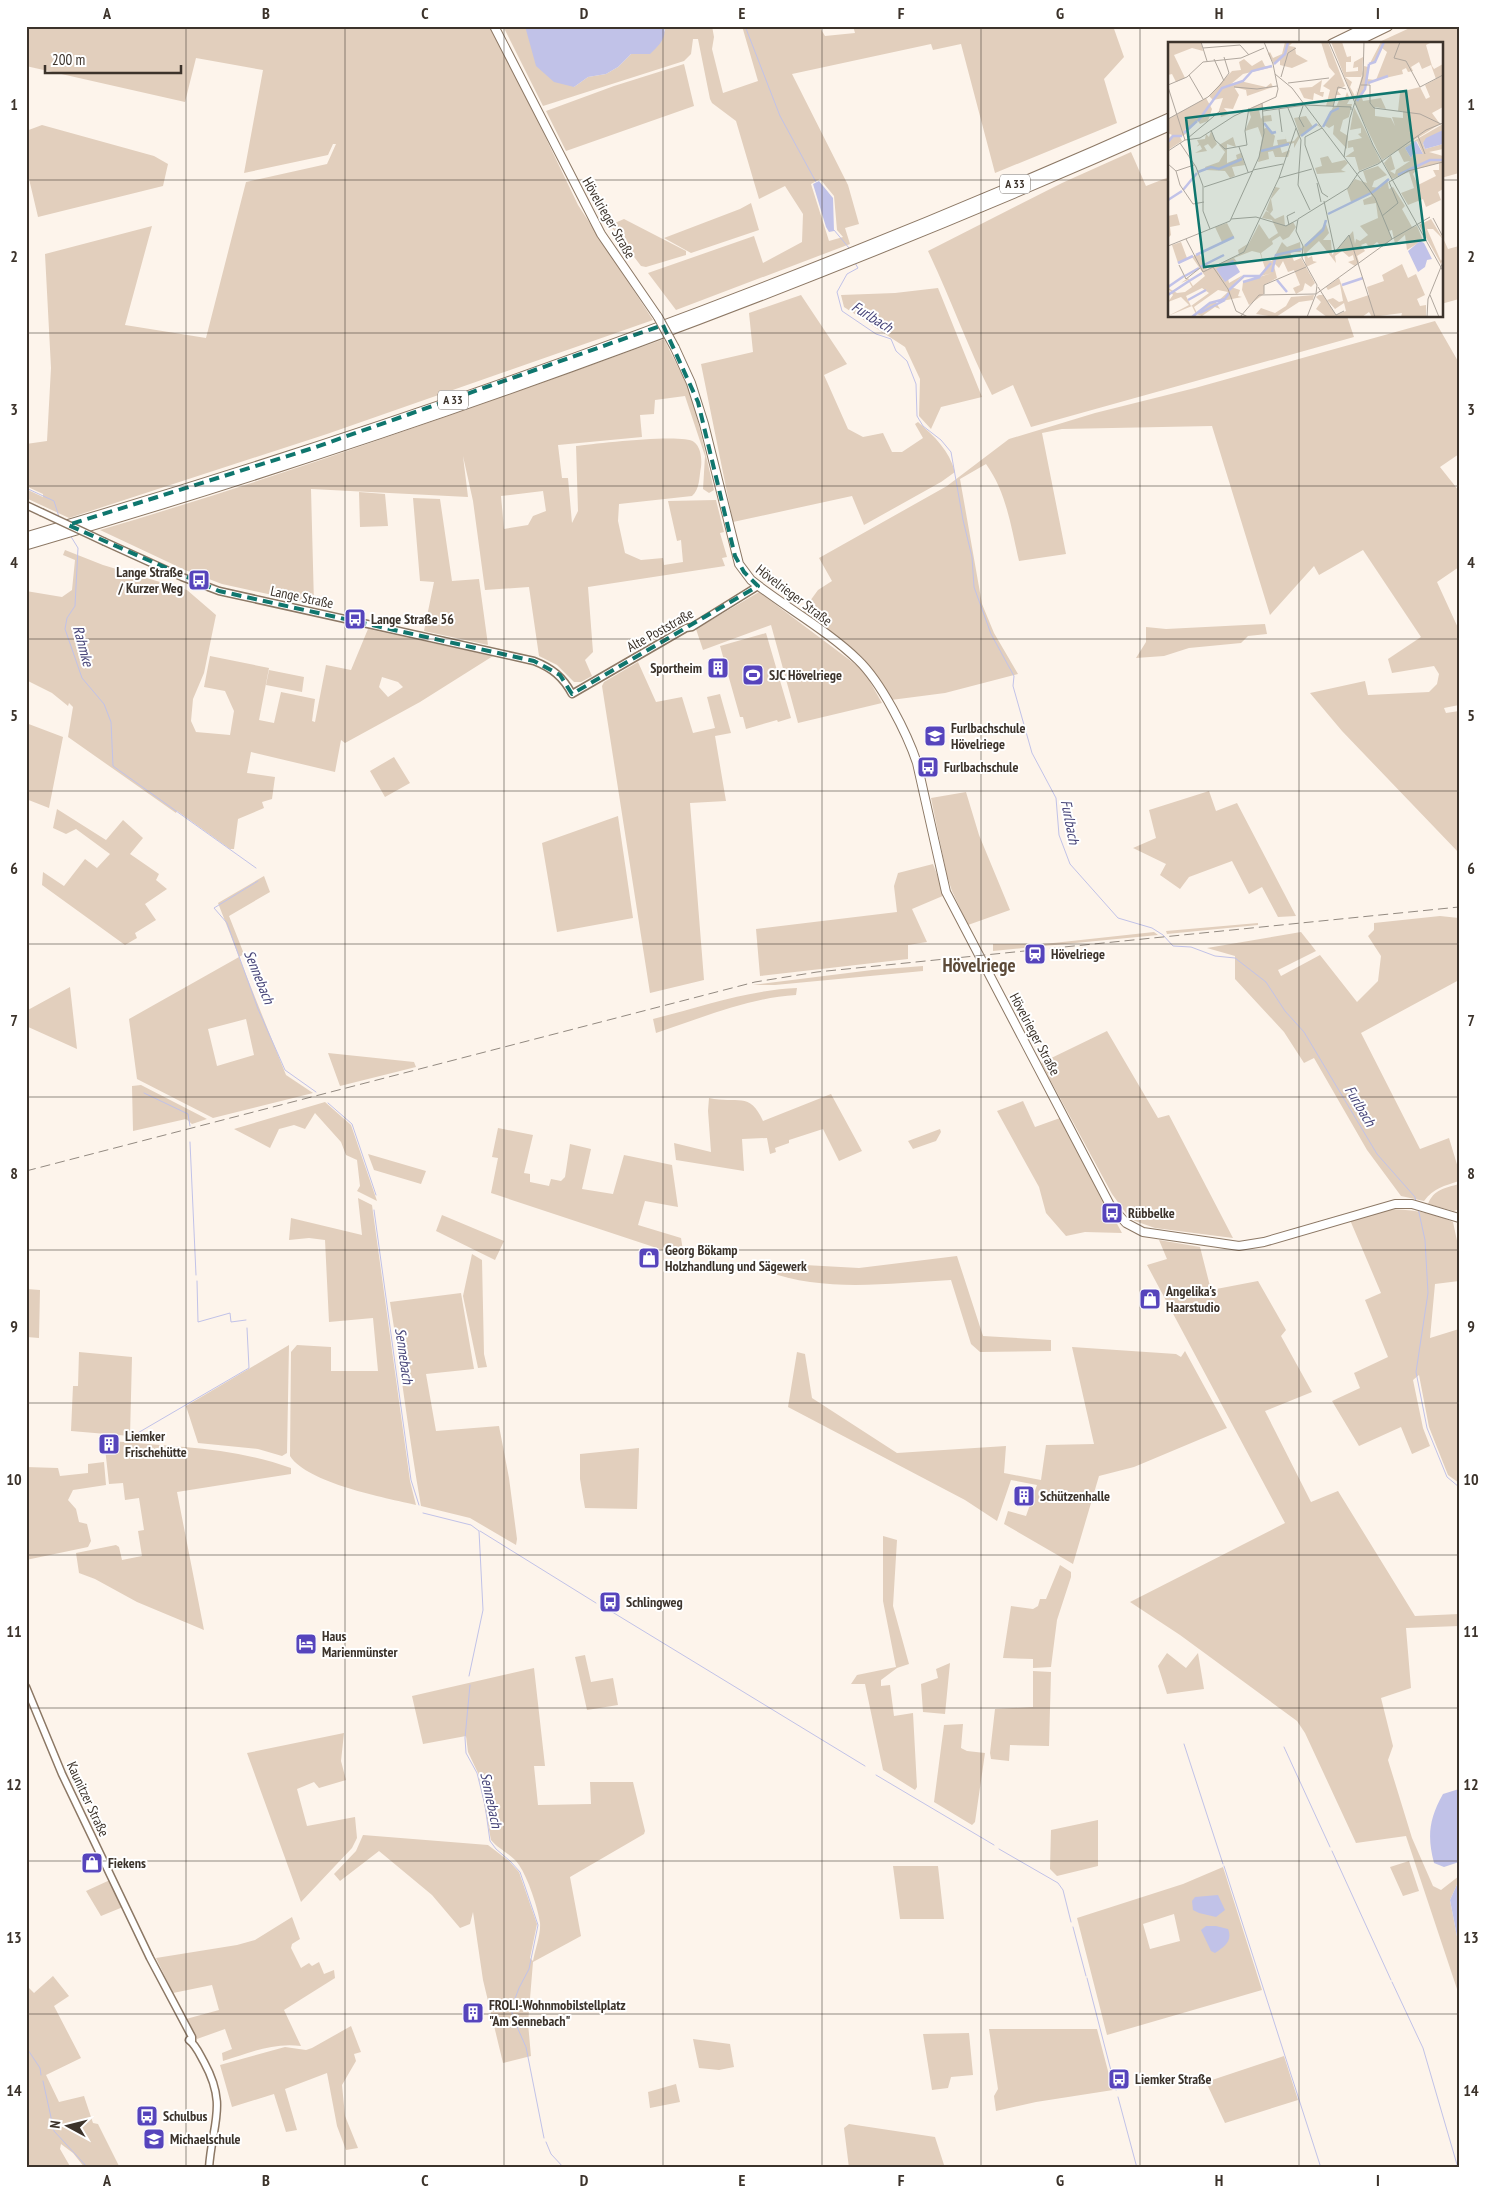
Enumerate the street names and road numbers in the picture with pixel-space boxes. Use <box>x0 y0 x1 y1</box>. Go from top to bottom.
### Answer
street label: Hövelrieger Straße <box>578 174 640 262</box>
road number: A 33 <box>1000 174 1030 193</box>
road number: A 33 <box>438 390 468 410</box>
street label: Hövelrieger Straße <box>752 560 836 630</box>
street label: Lange Straße <box>269 582 335 613</box>
street label: Alte Poststraße <box>623 604 697 656</box>
street label: Hövelrieger Straße <box>1006 990 1064 1079</box>
street label: Kaunitzer Straße <box>63 1759 113 1840</box>

